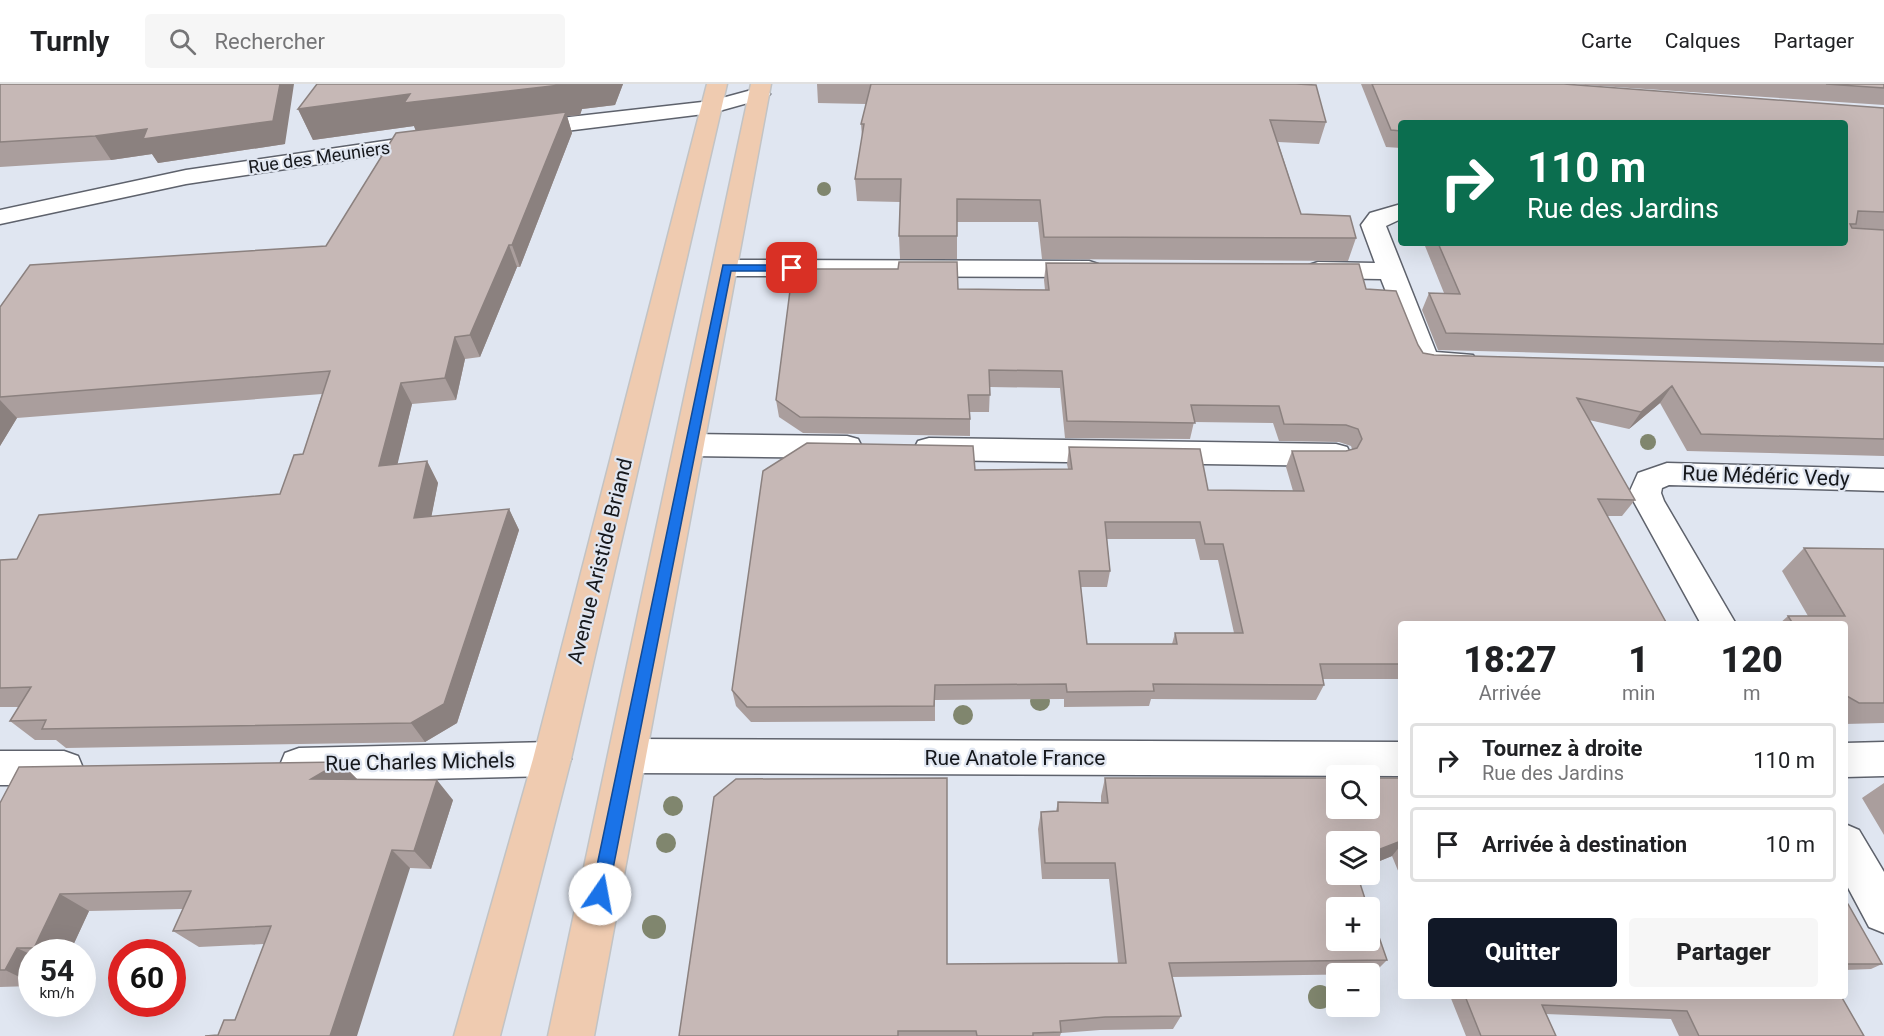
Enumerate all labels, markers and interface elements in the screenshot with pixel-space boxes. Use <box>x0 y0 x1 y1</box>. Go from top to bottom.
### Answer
search box <box>145 14 565 68</box>
text: Turnly <box>30 25 109 58</box>
icon: search <box>166 25 199 58</box>
text: Rechercher <box>214 29 325 54</box>
text: Carte <box>1581 29 1632 53</box>
text: Calques <box>1665 29 1740 53</box>
text: Partager <box>1773 29 1854 53</box>
street label: Rue des Meuniers <box>247 137 391 177</box>
text: 110 m <box>1527 143 1646 192</box>
icon: right <box>1428 144 1506 222</box>
text: Rue des Jardins <box>1527 193 1719 225</box>
pin <box>766 242 817 293</box>
icon: arrive <box>775 251 808 284</box>
street label: Avenue Aristide Briand <box>563 456 637 666</box>
street label: Rue Médéric Vedy <box>1682 461 1850 491</box>
text: 18:27 <box>1463 639 1557 681</box>
text: 1 <box>1628 639 1649 681</box>
text: 120 <box>1721 639 1783 681</box>
text: Arrivée <box>1479 681 1541 705</box>
text: min <box>1622 681 1655 705</box>
text: m <box>1743 681 1760 705</box>
text: Tournez à droite <box>1482 736 1642 761</box>
icon: right <box>1431 744 1464 777</box>
street label: Rue Anatole France <box>925 746 1105 770</box>
street label: Rue Charles Michels <box>325 748 515 776</box>
text: 110 m <box>1753 748 1815 773</box>
text: Rue des Jardins <box>1482 761 1624 785</box>
map controls <box>1326 765 1380 1017</box>
button: search <box>1326 765 1380 819</box>
icon: arrive <box>1431 828 1464 861</box>
button: layers <box>1326 831 1380 885</box>
text: Arrivée à destination <box>1482 832 1687 857</box>
text: 10 m <box>1766 832 1815 857</box>
position arrow <box>568 862 632 926</box>
button: + <box>1326 897 1380 951</box>
button: Quitter <box>1428 918 1617 987</box>
button: Partager <box>1629 918 1818 987</box>
speed limit sign: 60 <box>108 939 186 1017</box>
text: 54 <box>40 953 74 988</box>
button: − <box>1326 963 1380 1017</box>
text: km/h <box>39 984 75 1002</box>

